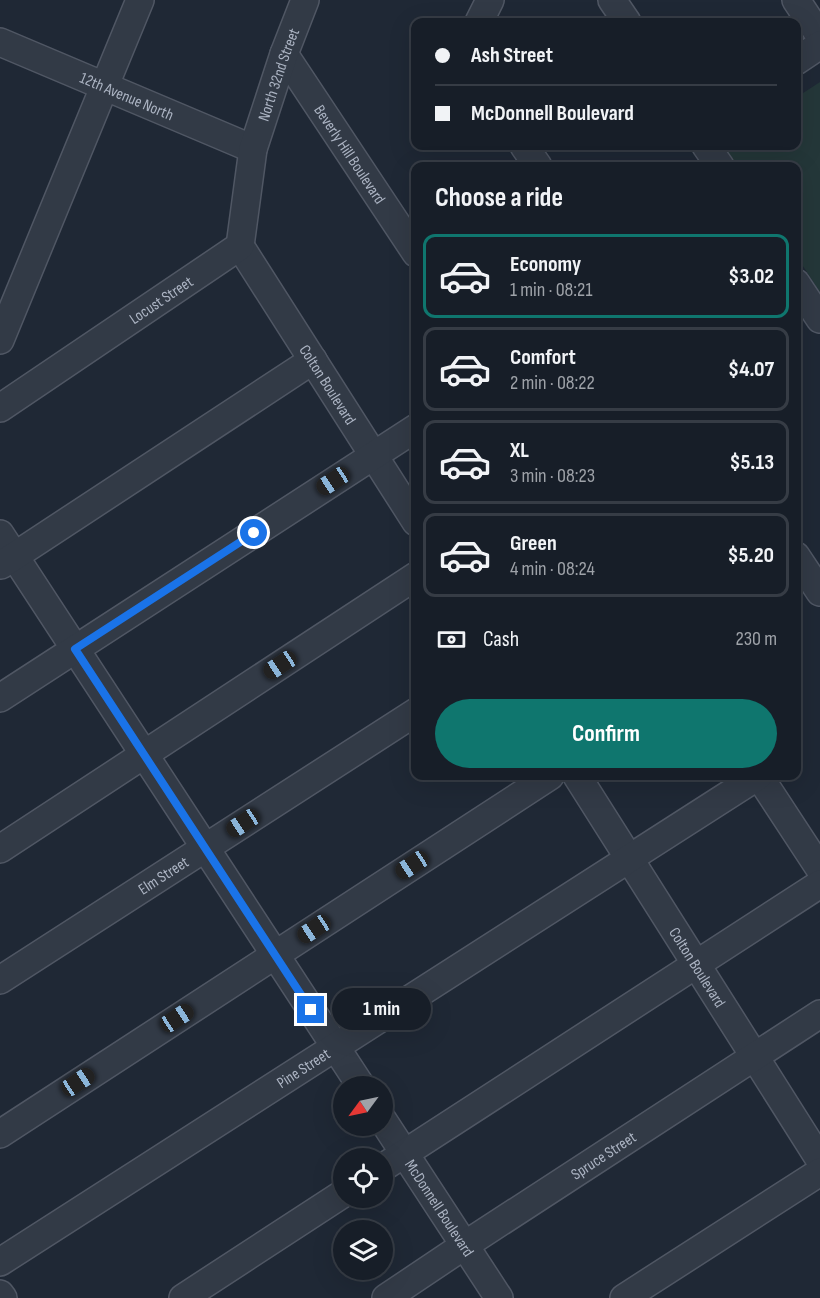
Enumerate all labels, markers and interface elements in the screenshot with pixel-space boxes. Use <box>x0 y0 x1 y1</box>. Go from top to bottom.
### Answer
street label: North 32nd Street <box>255 26 304 124</box>
text: Ash Street <box>471 42 553 69</box>
street label: 12th Avenue North <box>77 69 176 125</box>
text: McDonnell Boulevard <box>471 100 634 127</box>
street label: Beverly Hill Boulevard <box>309 102 389 208</box>
text: Choose a ride <box>435 182 563 214</box>
icon: car <box>438 249 492 303</box>
text: Economy <box>510 251 581 278</box>
text: $3.02 <box>728 263 774 290</box>
street label: Locust Street <box>126 272 197 329</box>
text: 1 min · 08:21 <box>510 278 592 302</box>
street label: Colton Boulevard <box>294 342 359 429</box>
icon: car <box>438 342 492 396</box>
text: Comfort <box>510 344 576 371</box>
text: $4.07 <box>728 356 774 383</box>
text: 2 min · 08:22 <box>510 371 595 395</box>
icon: car <box>438 435 492 489</box>
text: XL <box>510 437 529 464</box>
text: $5.13 <box>729 449 774 476</box>
car <box>313 464 353 498</box>
text: 3 min · 08:23 <box>510 464 595 488</box>
route start <box>240 519 267 546</box>
icon: car <box>438 528 492 582</box>
text: Green <box>510 530 557 557</box>
text: $5.20 <box>728 542 774 569</box>
text: 4 min · 08:24 <box>510 557 595 581</box>
icon: cash <box>435 623 468 656</box>
text: Cash <box>483 626 519 653</box>
text: 230 m <box>735 627 777 651</box>
car <box>260 648 300 682</box>
button: Confirm <box>435 699 777 768</box>
car <box>223 806 263 840</box>
car <box>392 848 432 882</box>
street label: Elm Street <box>135 853 193 899</box>
car <box>294 912 334 946</box>
street label: Colton Boulevard <box>664 924 729 1011</box>
callout: 1 min <box>332 989 431 1031</box>
route end <box>297 996 324 1023</box>
text: 1 min <box>363 997 400 1021</box>
car <box>157 1001 197 1035</box>
street label: Pine Street <box>274 1045 334 1093</box>
car <box>58 1065 98 1099</box>
north arrow <box>333 1076 393 1136</box>
map controls <box>333 1076 393 1280</box>
street label: Spruce Street <box>568 1128 640 1184</box>
button: locate <box>333 1148 393 1208</box>
street label: McDonnell Boulevard <box>400 1156 477 1261</box>
button: layers <box>333 1220 393 1280</box>

